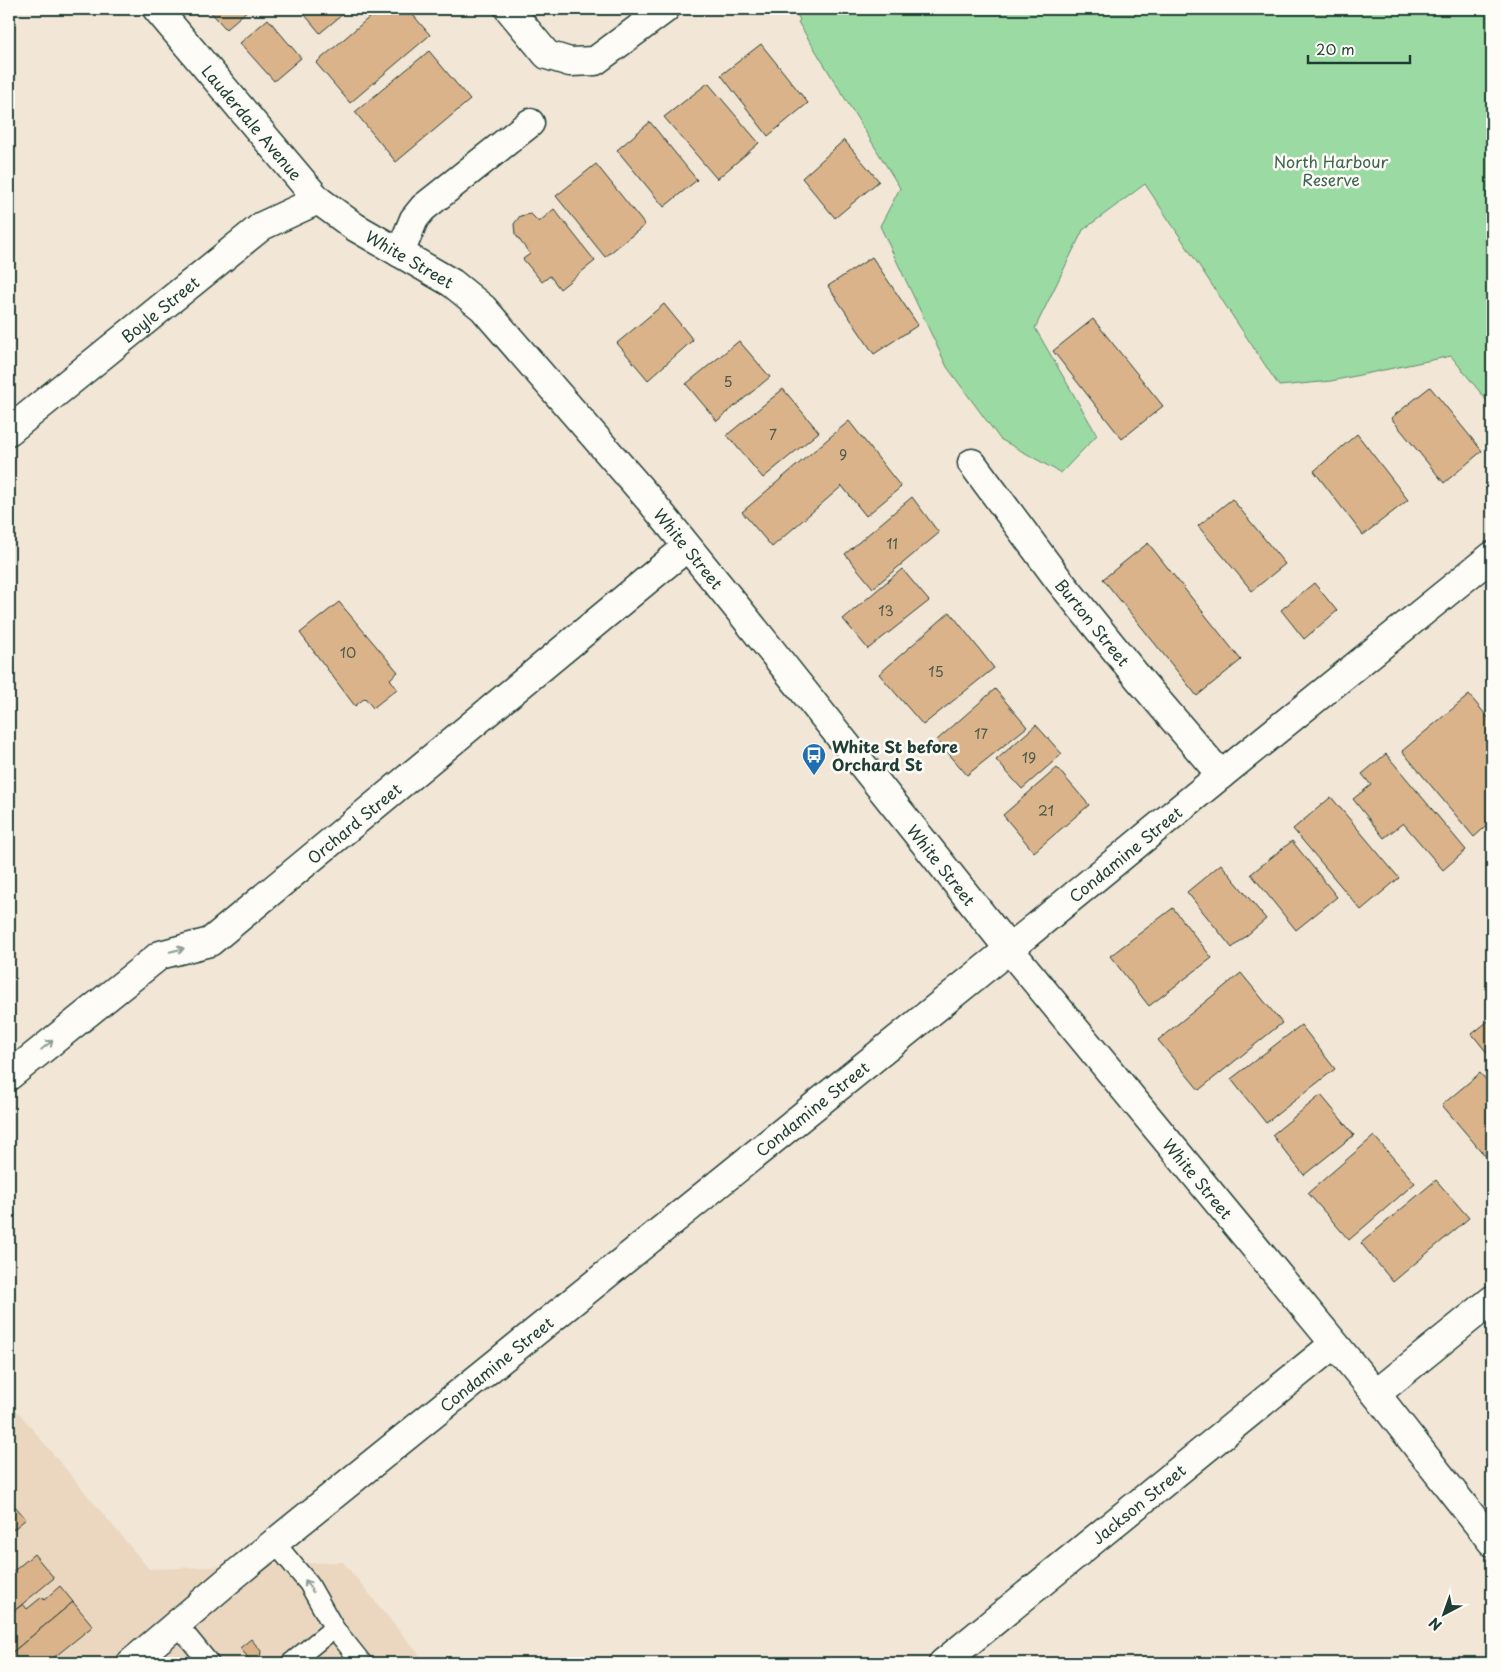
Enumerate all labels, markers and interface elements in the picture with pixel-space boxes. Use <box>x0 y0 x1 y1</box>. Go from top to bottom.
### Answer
scale bar <box>1308 32 1411 64</box>
text: 20 m <box>1316 37 1355 60</box>
street label: Lauderdale Avenue <box>197 59 308 185</box>
park label: North Harbour Reserve <box>1274 149 1388 191</box>
street label: White Street <box>361 224 459 294</box>
street label: Boyle Street <box>115 269 204 348</box>
house number: 5 <box>723 371 733 392</box>
house number: 7 <box>769 424 777 445</box>
house number: 9 <box>839 444 847 465</box>
street label: White Street <box>649 503 729 594</box>
house number: 11 <box>886 533 898 554</box>
street label: Burton Street <box>1050 573 1136 671</box>
house number: 13 <box>878 600 894 621</box>
house number: 10 <box>340 642 356 663</box>
house number: 15 <box>928 661 944 682</box>
house number: 17 <box>974 723 988 744</box>
place label: White St before Orchard St <box>832 734 958 776</box>
bus stop icon: White St before Orchard St <box>801 742 827 776</box>
house number: 19 <box>1022 747 1036 768</box>
street label: Orchard Street <box>302 776 406 869</box>
house number: 21 <box>1038 800 1054 821</box>
street label: Condamine Street <box>1063 800 1187 908</box>
street label: White Street <box>902 819 982 911</box>
one-way arrow <box>168 945 184 955</box>
one-way arrow <box>40 1040 53 1051</box>
street label: Condamine Street <box>750 1055 874 1162</box>
street label: White Street <box>1158 1133 1239 1224</box>
street label: Condamine Street <box>434 1310 558 1417</box>
street label: Jackson Street <box>1086 1458 1191 1549</box>
one-way arrow <box>304 1579 314 1593</box>
north arrow <box>1418 1590 1468 1640</box>
text: N <box>1424 1613 1446 1636</box>

